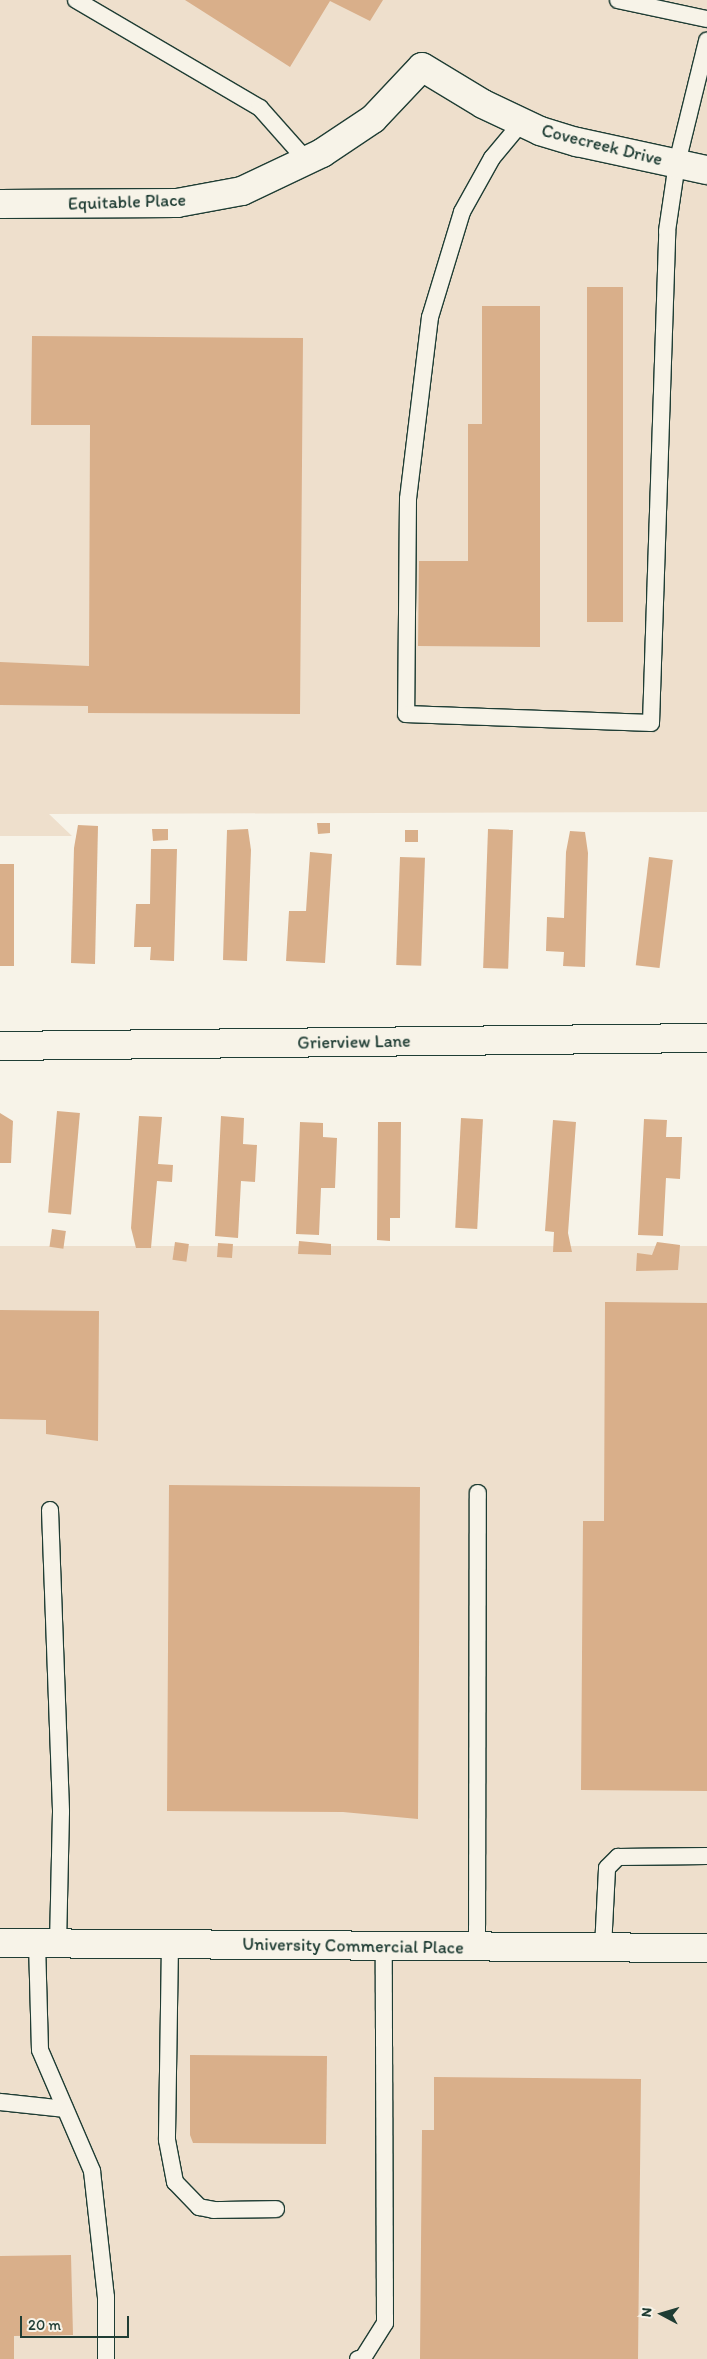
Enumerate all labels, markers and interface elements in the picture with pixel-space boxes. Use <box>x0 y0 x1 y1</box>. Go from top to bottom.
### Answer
street label: Covecreek Drive <box>539 119 665 171</box>
street label: Equitable Place <box>67 189 187 215</box>
street label: Grierview Lane <box>297 1030 411 1054</box>
street label: University Commercial Place <box>242 1933 464 1959</box>
north arrow <box>637 2289 687 2339</box>
scale bar <box>22 2306 131 2338</box>
text: N <box>638 2307 656 2318</box>
text: 20 m <box>28 2316 61 2334</box>

